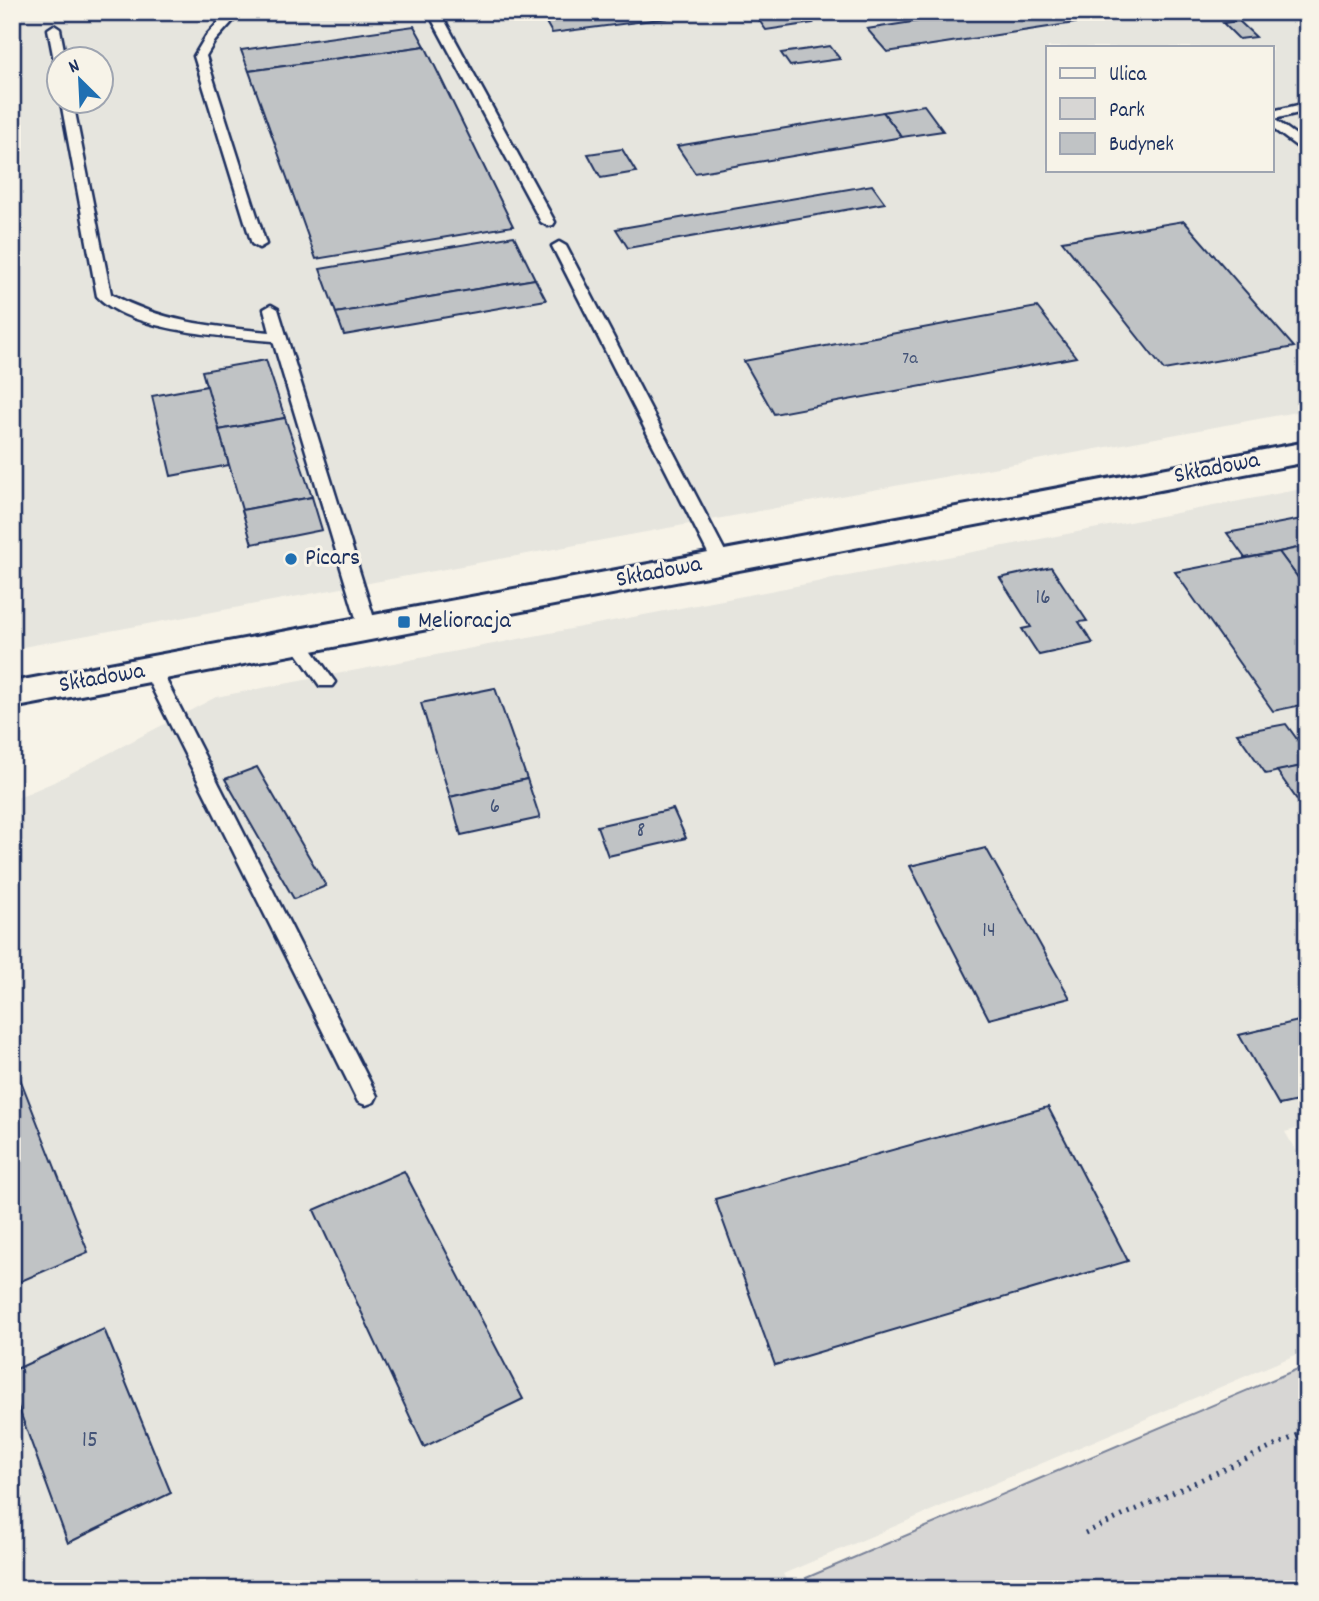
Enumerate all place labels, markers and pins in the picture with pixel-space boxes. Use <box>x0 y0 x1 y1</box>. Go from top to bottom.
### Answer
place label: Picars <box>305 542 360 576</box>
marker: Picars <box>283 551 299 567</box>
place label: Melioracja <box>418 605 512 639</box>
marker: Melioracja <box>396 614 412 630</box>

